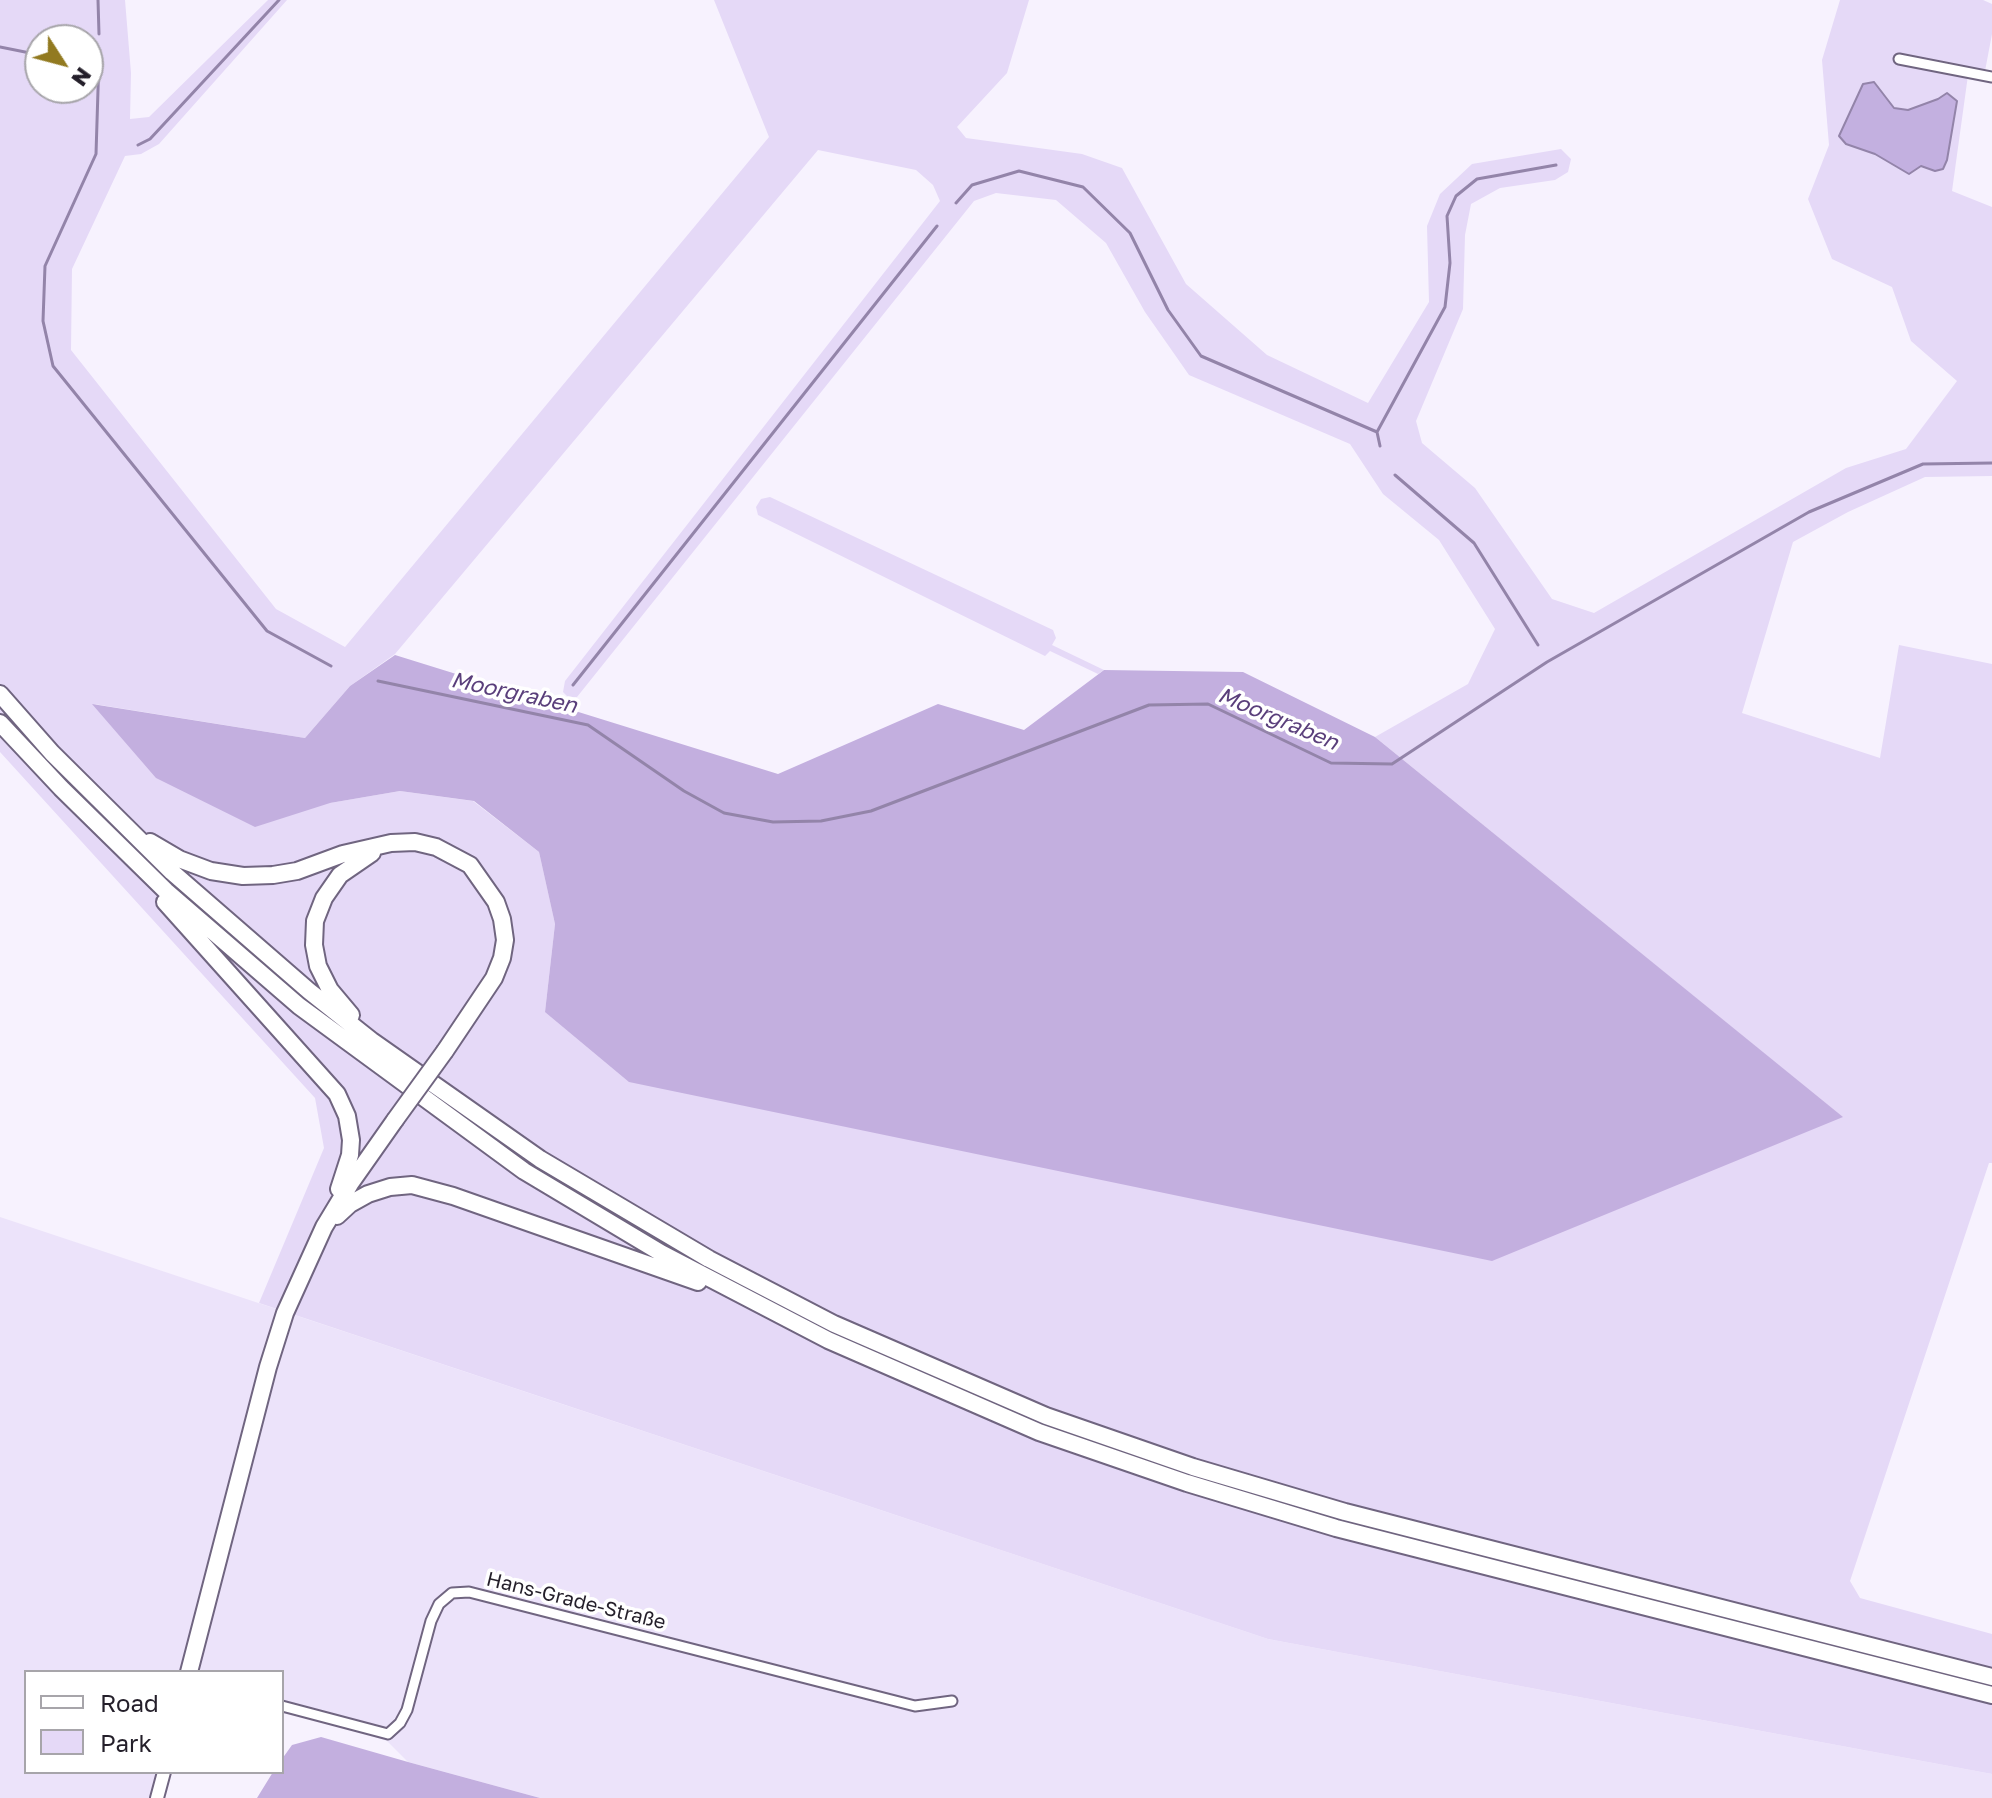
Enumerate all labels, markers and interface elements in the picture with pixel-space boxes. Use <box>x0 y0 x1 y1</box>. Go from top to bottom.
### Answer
north arrow <box>24 24 104 104</box>
text: N <box>66 63 98 92</box>
water label: Moorgraben <box>449 667 579 719</box>
water label: Moorgraben <box>1214 682 1342 756</box>
street label: Hans-Grade-Straße <box>484 1567 668 1635</box>
legend <box>24 1670 284 1774</box>
text: Road <box>100 1688 159 1717</box>
text: Park <box>100 1728 152 1757</box>

